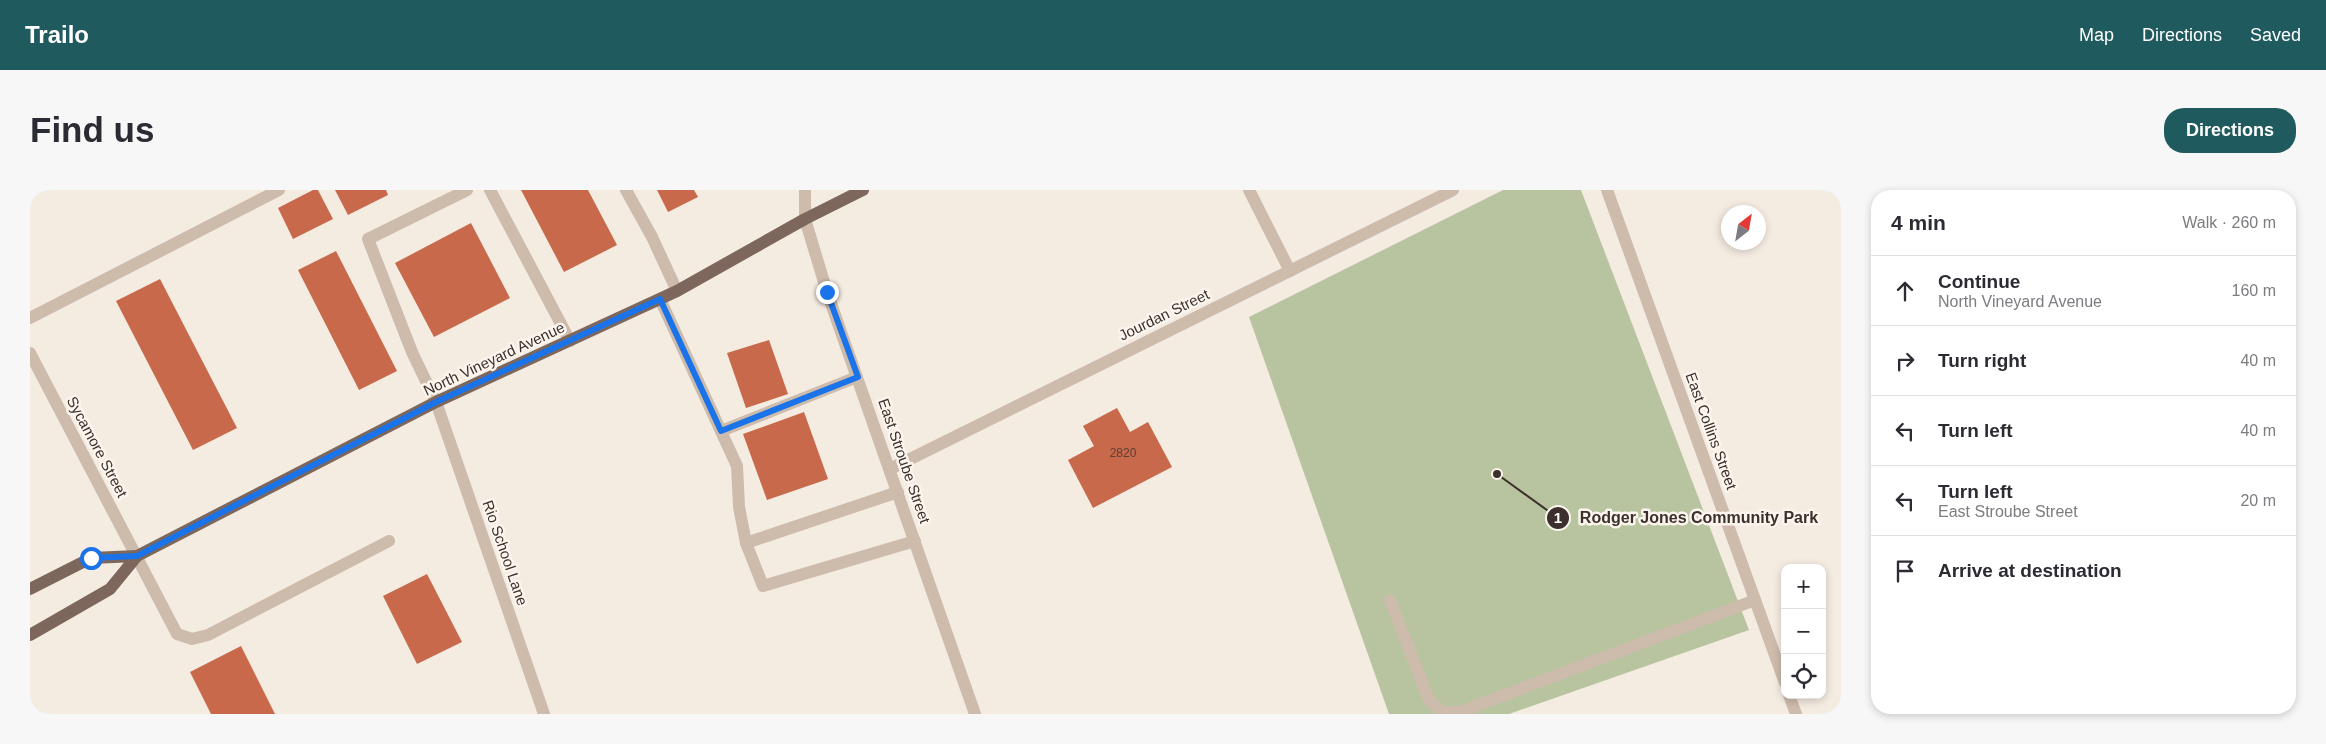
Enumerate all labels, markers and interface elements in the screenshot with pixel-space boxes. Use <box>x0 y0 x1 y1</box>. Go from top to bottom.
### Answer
text: Trailo <box>25 21 89 48</box>
text: Map <box>2079 25 2114 45</box>
text: Directions <box>2142 25 2222 45</box>
text: Saved <box>2250 25 2301 45</box>
button: Directions <box>2164 108 2296 153</box>
text: Find us <box>30 110 154 149</box>
north arrow <box>1721 205 1766 250</box>
text: 4 min <box>1891 211 1946 234</box>
text: Walk · 260 m <box>2182 214 2276 231</box>
text: Continue <box>1938 271 2020 292</box>
icon: ahead <box>1891 277 1919 305</box>
route end <box>816 281 839 304</box>
text: 160 m <box>2232 282 2276 299</box>
street label: Jourdan Street <box>1116 285 1212 344</box>
text: North Vineyard Avenue <box>1938 293 2102 310</box>
street label: North Vineyard Avenue <box>421 318 567 399</box>
icon: right <box>1891 347 1919 375</box>
text: Turn right <box>1938 350 2026 371</box>
text: 40 m <box>2240 352 2276 369</box>
street label: East Collins Street <box>1682 370 1741 492</box>
street label: Sycamore Street <box>64 393 132 501</box>
street label: East Stroube Street <box>875 396 934 526</box>
icon: left <box>1891 417 1919 445</box>
text: Turn left <box>1938 420 2013 441</box>
text: 40 m <box>2240 422 2276 439</box>
house number: 2820 <box>1110 446 1137 460</box>
text: Turn left <box>1938 481 2013 502</box>
icon: left <box>1891 487 1919 515</box>
text: 20 m <box>2240 492 2276 509</box>
street label: Rio School Lane <box>480 498 531 608</box>
callout: Rodger Jones Community Park <box>1545 502 1828 533</box>
text: East Stroube Street <box>1938 503 2078 520</box>
text: 1 <box>1554 509 1562 526</box>
text: Rodger Jones Community Park <box>1580 509 1818 526</box>
route start <box>80 547 103 570</box>
icon: arrive <box>1891 557 1919 585</box>
text: Arrive at destination <box>1938 560 2122 581</box>
map controls <box>1781 564 1826 699</box>
button: + <box>1781 564 1826 609</box>
button: − <box>1781 609 1826 654</box>
button: locate <box>1781 654 1826 699</box>

